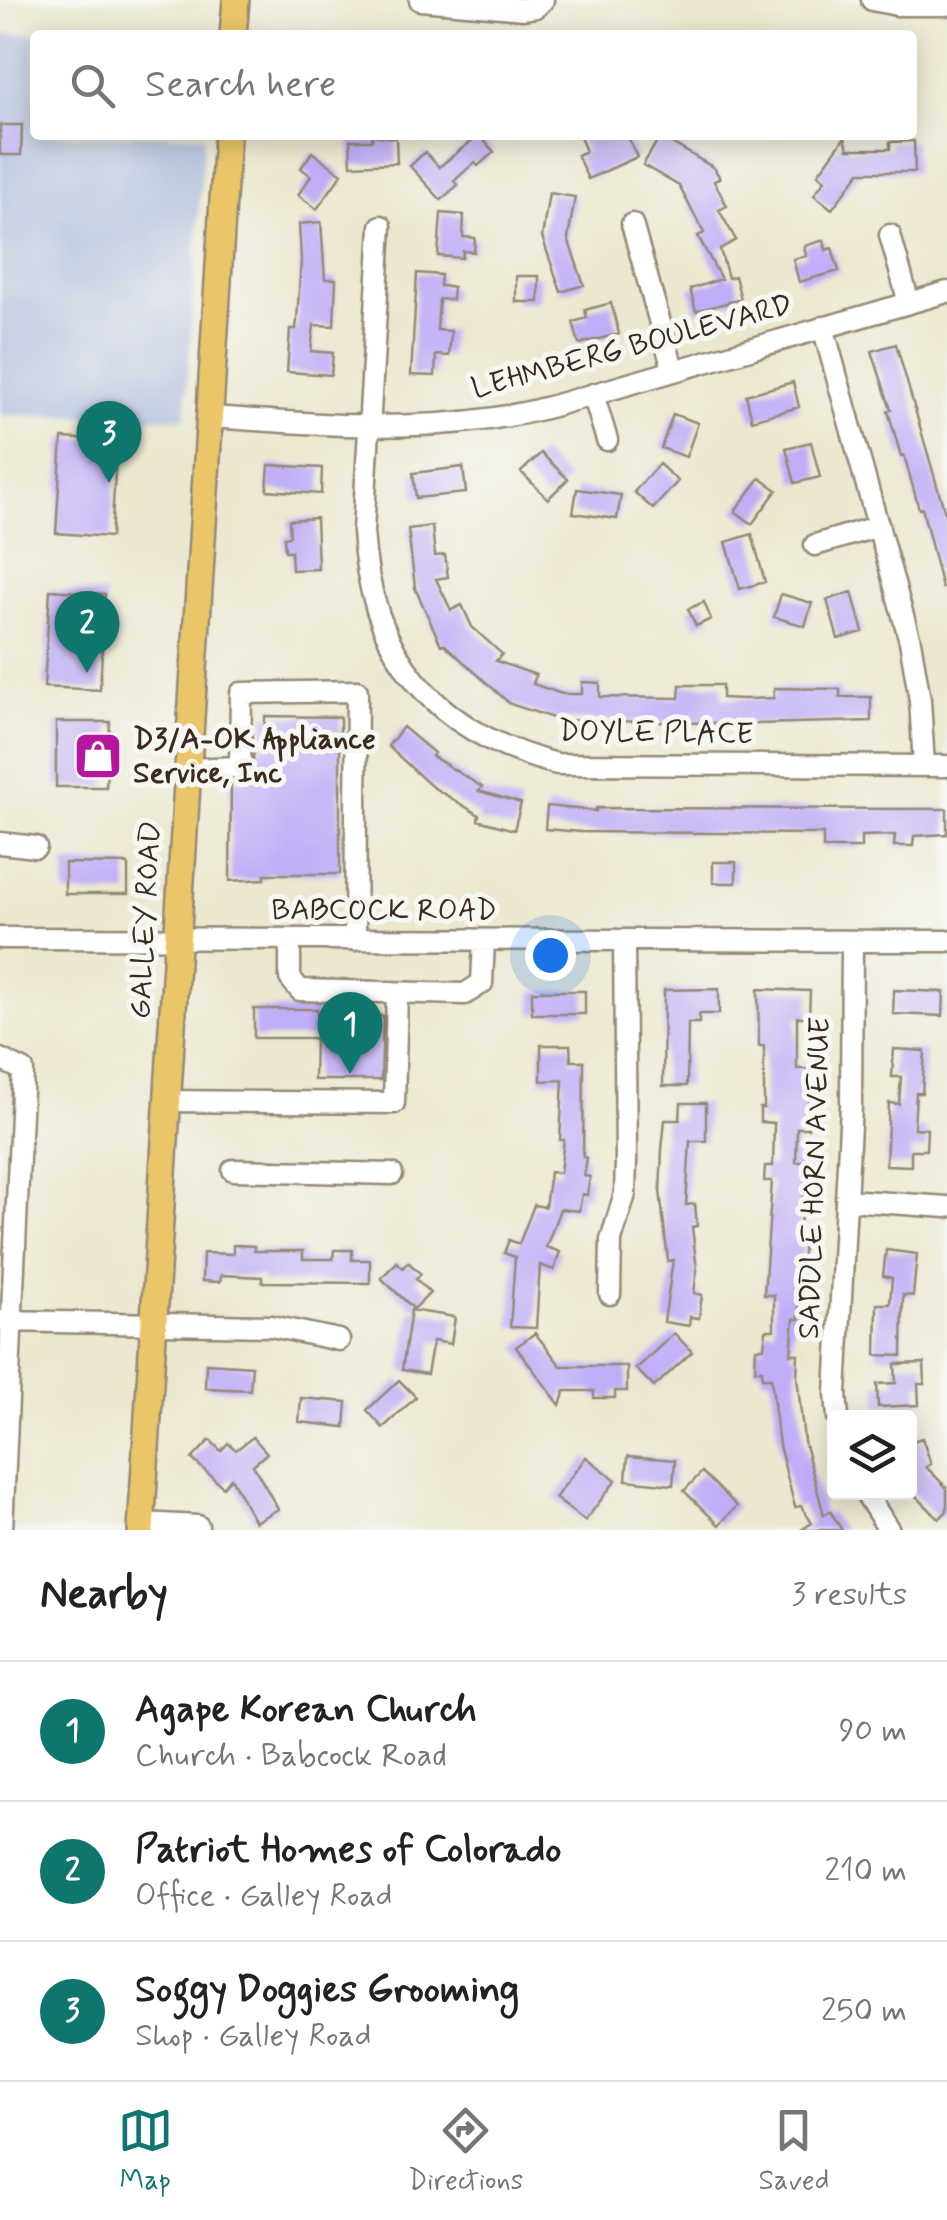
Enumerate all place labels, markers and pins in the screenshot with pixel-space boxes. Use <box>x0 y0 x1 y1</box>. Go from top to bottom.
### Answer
pin: 3 <box>76 400 142 483</box>
pin: 2 <box>54 590 120 673</box>
place label: D3/A-OK Appliance Service, Inc <box>133 720 376 793</box>
shop icon: D3/A-OK Appliance Service, Inc <box>72 730 124 782</box>
pin: 1 <box>318 992 382 1074</box>

